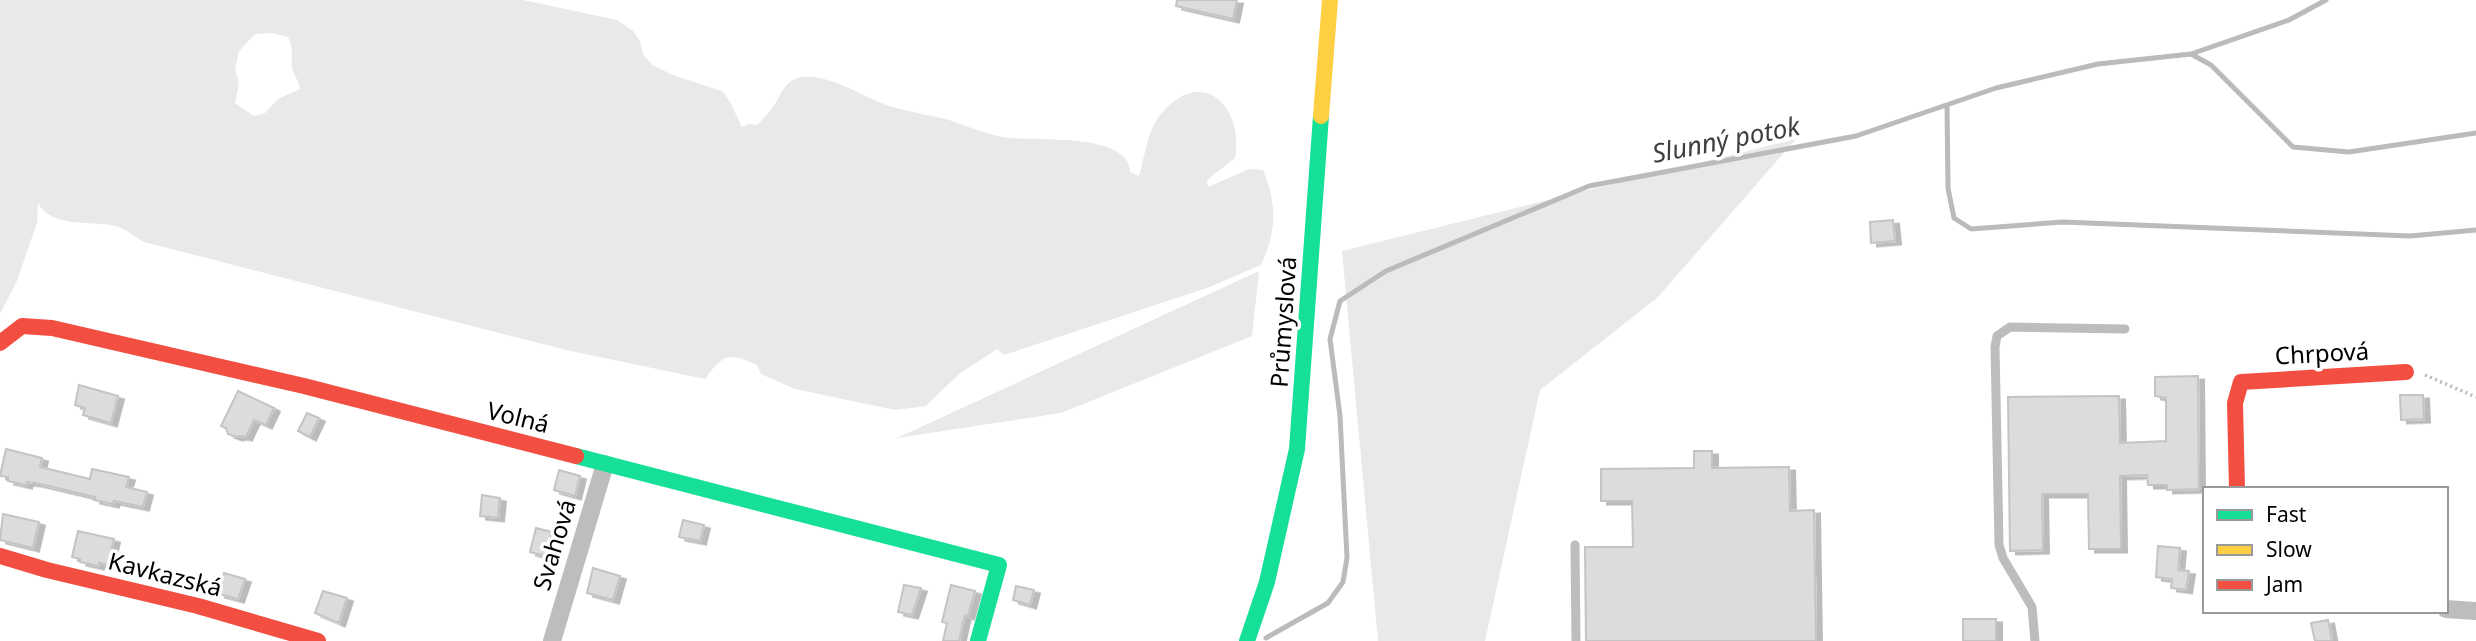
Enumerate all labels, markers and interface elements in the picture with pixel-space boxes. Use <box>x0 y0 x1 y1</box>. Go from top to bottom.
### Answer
water label: Slunný potok <box>1649 107 1804 171</box>
street label: Průmyslová <box>1261 255 1304 389</box>
street label: Chrpová <box>2274 334 2370 371</box>
street label: Volná <box>484 393 553 440</box>
legend <box>2203 487 2448 613</box>
street label: Svahová <box>524 495 583 594</box>
text: Fast <box>2266 500 2307 528</box>
text: Slow <box>2266 535 2312 563</box>
street label: Kavkazská <box>105 544 226 604</box>
text: Jam <box>2264 570 2303 598</box>

